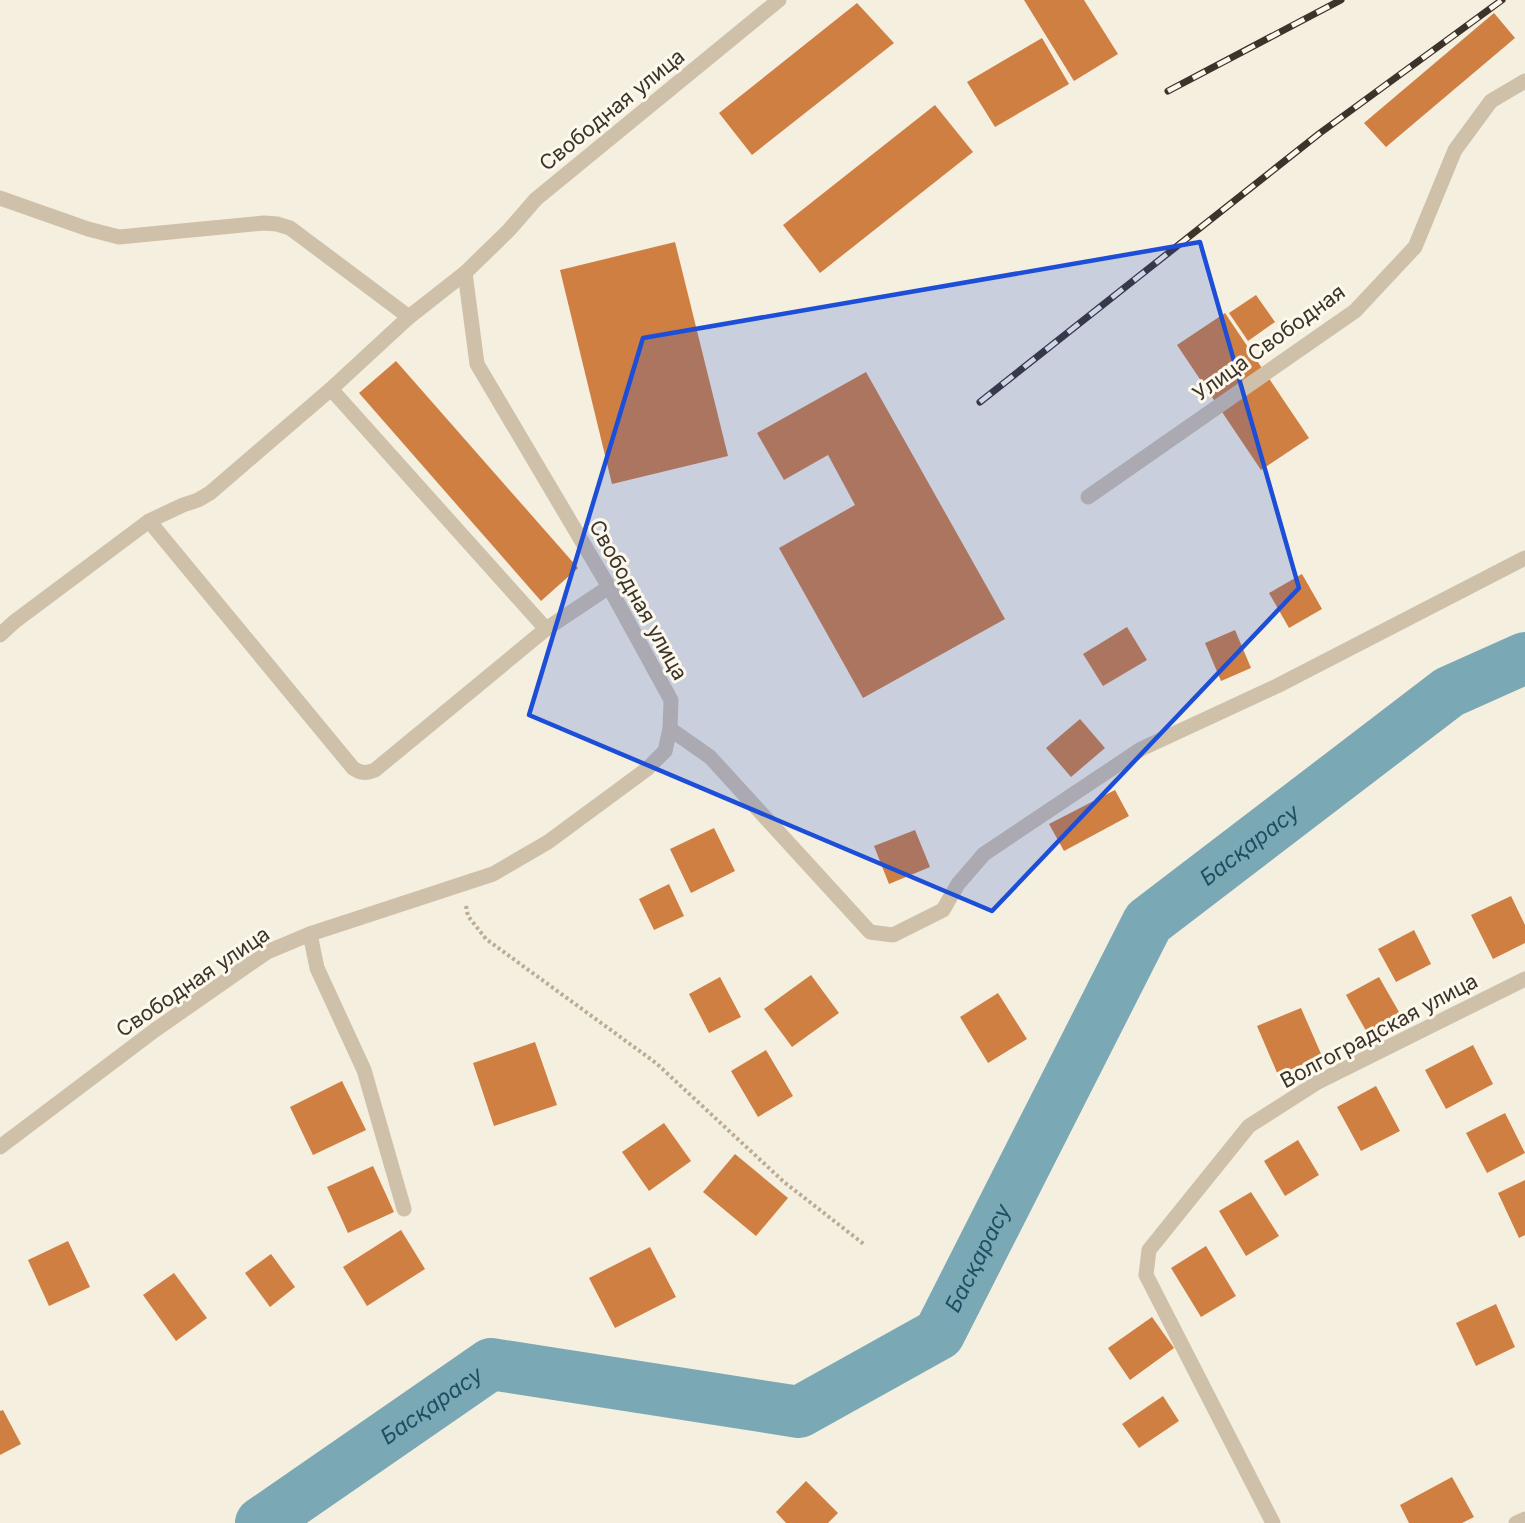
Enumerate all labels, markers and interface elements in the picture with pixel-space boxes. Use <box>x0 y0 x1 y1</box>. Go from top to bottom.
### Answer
street label: Свободная улица <box>534 43 689 176</box>
street label: Улица Свободная <box>1188 279 1350 406</box>
street label: Свободная улица <box>584 515 693 684</box>
water label: Басқарасу <box>1194 798 1305 891</box>
street label: Свободная улица <box>111 921 274 1042</box>
street label: Волгоградская улица <box>1276 968 1482 1093</box>
water label: Басқарасу <box>939 1199 1016 1316</box>
water label: Басқарасу <box>375 1361 488 1450</box>

